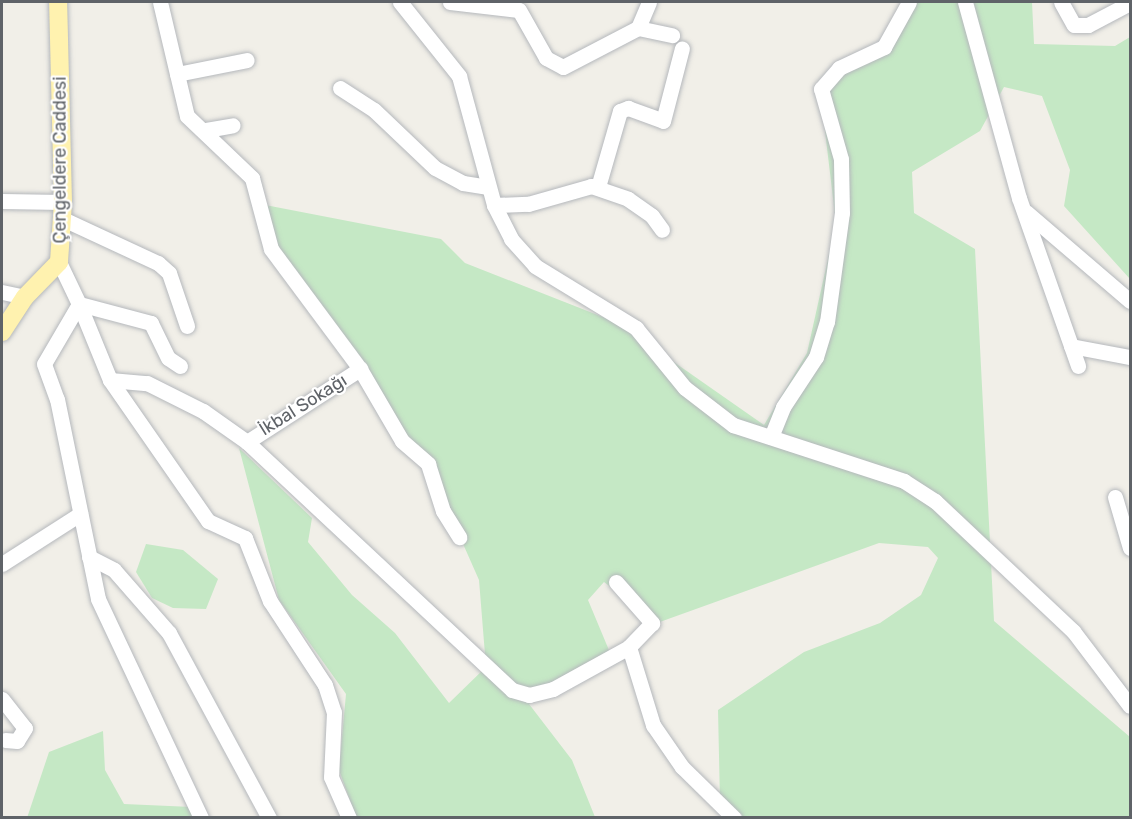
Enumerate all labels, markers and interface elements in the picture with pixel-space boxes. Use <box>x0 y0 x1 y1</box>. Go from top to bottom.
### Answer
street label: Çengeldere Caddesi <box>49 76 71 244</box>
street label: İkbal Sokağı <box>255 370 351 440</box>

